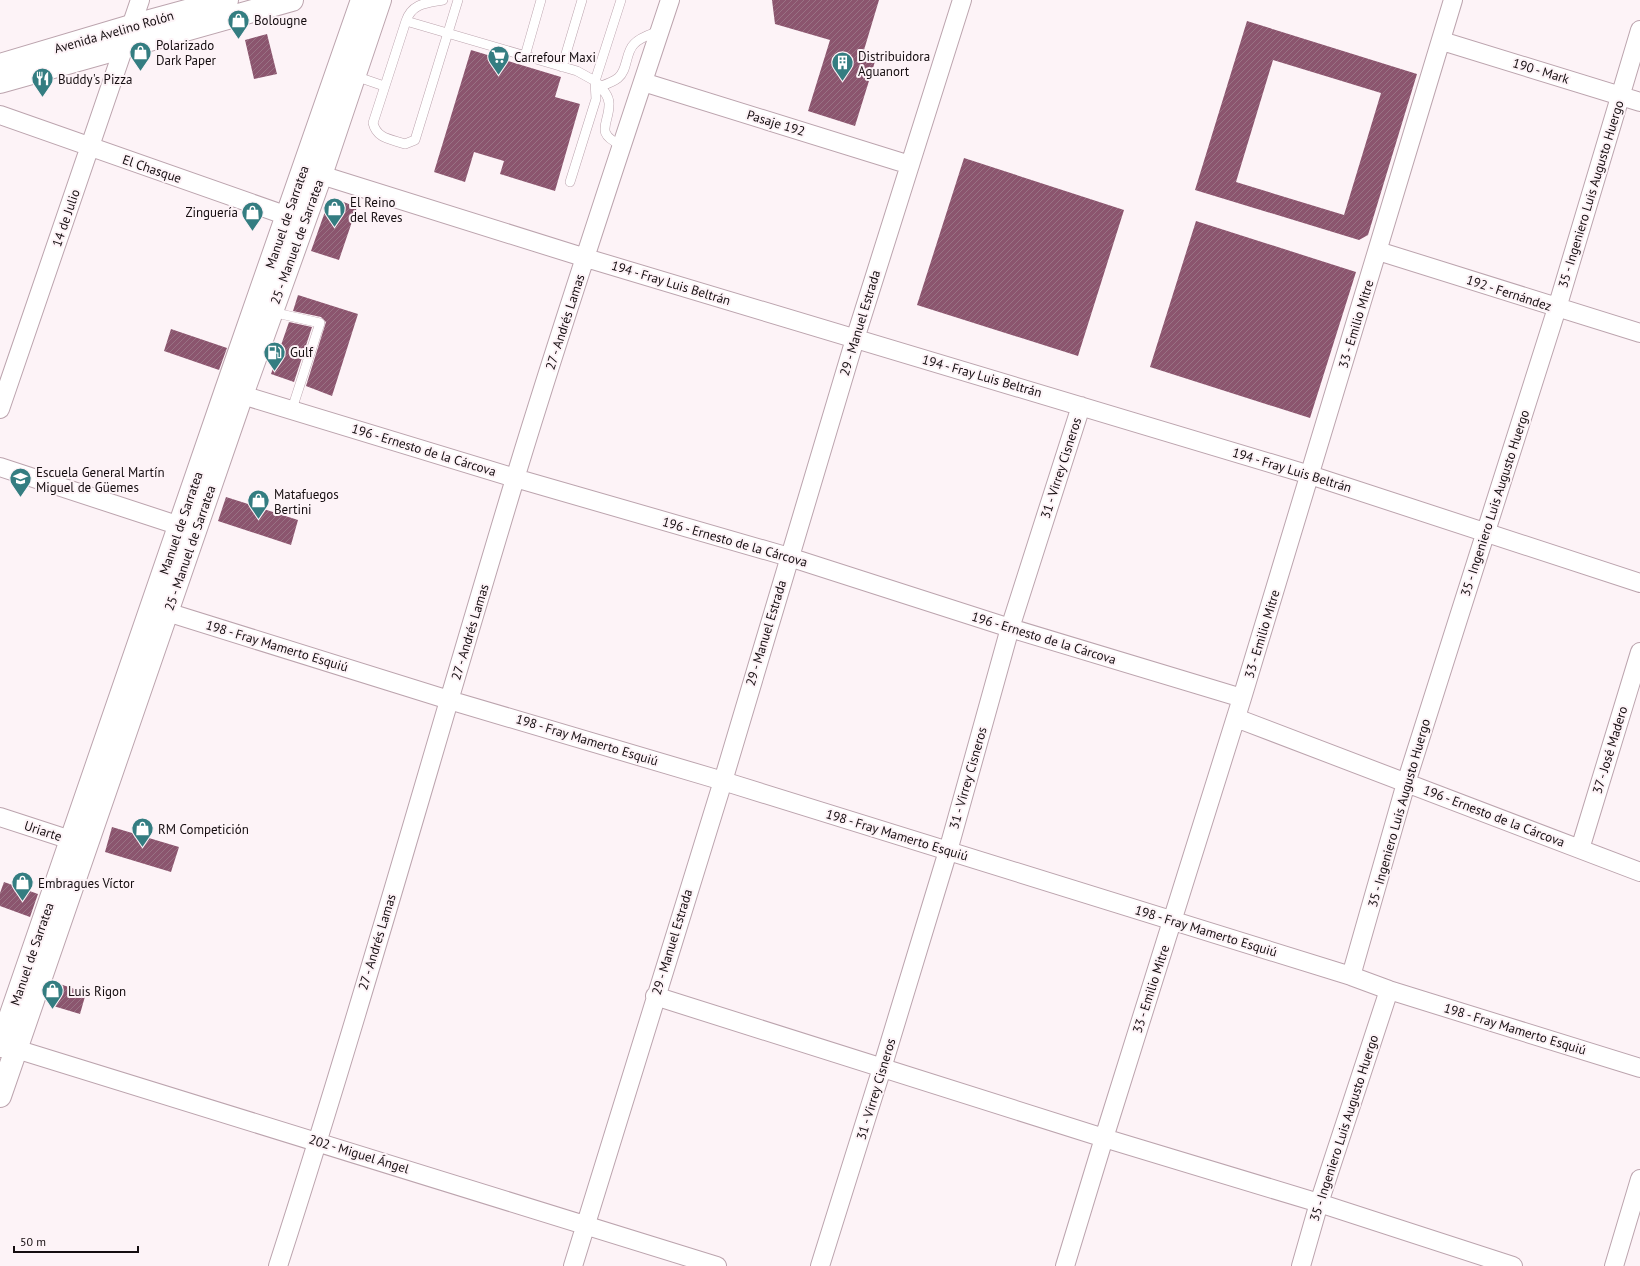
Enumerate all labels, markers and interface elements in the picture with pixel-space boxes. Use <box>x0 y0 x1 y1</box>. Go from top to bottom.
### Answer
street label: Avenida Avelino Rolón <box>52 7 176 57</box>
shop icon: Bolougne <box>226 7 252 40</box>
place label: Bolougne <box>254 12 307 29</box>
place label: Polarizado Dark Paper <box>156 37 217 69</box>
shop icon: Polarizado Dark Paper <box>128 39 154 72</box>
supermarket icon: Carrefour Maxi <box>485 44 511 77</box>
place label: Distribuidora Aguanort <box>858 48 930 80</box>
place label: Carrefour Maxi <box>514 49 596 66</box>
building icon: Distribuidora Aguanort <box>829 50 855 83</box>
street label: 190 - Mark <box>1511 54 1572 88</box>
restaurant icon: Buddy's Pizza <box>30 66 56 99</box>
place label: Buddy's Pizza <box>58 71 132 88</box>
street label: 35 - Ingeniero Luis Augusto Huergo <box>1554 98 1628 290</box>
street label: Pasaje 192 <box>745 106 807 140</box>
street label: El Chasque <box>120 151 184 187</box>
street label: Manuel de Sarratea <box>261 163 313 271</box>
street label: 25 - Manuel de Sarratea <box>267 177 327 307</box>
street label: 14 de Julio <box>48 187 84 249</box>
place label: El Reino del Reves <box>350 194 403 226</box>
shop icon: El Reino del Reves <box>321 196 347 229</box>
shop icon: Zinguería <box>240 199 266 232</box>
place label: Zinguería <box>185 204 238 221</box>
street label: 194 - Fray Luis Beltrán <box>609 257 733 309</box>
street label: 29 - Manuel Estrada <box>836 268 884 378</box>
street label: 192 - Fernández <box>1464 271 1554 315</box>
street label: 27 - Andrés Lamas <box>542 272 588 372</box>
street label: 33 - Emilio Mitre <box>1334 278 1378 370</box>
fuel station icon: Gulf <box>261 339 287 372</box>
place label: Gulf <box>290 344 314 361</box>
street label: 194 - Fray Luis Beltrán <box>920 351 1044 401</box>
street label: 35 - Ingeniero Luis Augusto Huergo <box>1457 408 1533 598</box>
street label: 31 - Virrey Cisneros <box>1037 415 1085 521</box>
street label: 196 - Ernesto de la Cárcova <box>350 420 498 480</box>
street label: 194 - Fray Luis Beltrán <box>1230 444 1354 496</box>
place label: Escuela General Martín Miguel de Güemes <box>36 464 165 496</box>
school or university icon: Escuela General Martín Miguel de Güemes <box>7 466 33 499</box>
street label: Manuel de Sarratea <box>155 469 207 577</box>
street label: 25 - Manuel de Sarratea <box>161 483 219 613</box>
place label: Matafuegos Bertini <box>274 486 339 518</box>
shop icon: Matafuegos Bertini <box>245 488 271 521</box>
street label: 196 - Ernesto de la Cárcova <box>660 513 810 571</box>
street label: 29 - Manuel Estrada <box>742 578 790 688</box>
street label: 27 - Andrés Lamas <box>447 582 493 682</box>
street label: 33 - Emilio Mitre <box>1240 588 1284 680</box>
street label: 196 - Ernesto de la Cárcova <box>970 608 1118 668</box>
street label: 198 - Fray Mamerto Esquiú <box>204 616 350 676</box>
street label: 37 - José Madero <box>1589 704 1631 796</box>
street label: 198 - Fray Mamerto Esquiú <box>514 710 660 770</box>
street label: 35 - Ingeniero Luis Augusto Huergo <box>1364 717 1434 909</box>
street label: 31 - Virrey Cisneros <box>945 725 991 831</box>
street label: 196 - Ernesto de la Cárcova <box>1421 781 1567 851</box>
street label: 198 - Fray Mamerto Esquiú <box>824 805 970 865</box>
shop icon: RM Competición <box>129 816 155 849</box>
street label: Uriarte <box>22 817 64 845</box>
place label: RM Competición <box>158 821 249 838</box>
shop icon: Embragues Víctor <box>9 870 35 903</box>
place label: Embragues Víctor <box>38 875 135 892</box>
street label: 29 - Manuel Estrada <box>648 887 696 997</box>
street label: 27 - Andrés Lamas <box>354 892 400 992</box>
street label: Manuel de Sarratea <box>6 900 58 1008</box>
street label: 198 - Fray Mamerto Esquiú <box>1133 901 1279 961</box>
street label: 33 - Emilio Mitre <box>1129 943 1173 1035</box>
shop icon: Luis Rigon <box>40 978 66 1011</box>
place label: Luis Rigon <box>68 983 126 1000</box>
street label: 198 - Fray Mamerto Esquiú <box>1442 999 1588 1059</box>
street label: 35 - Ingeniero Luis Augusto Huergo <box>1306 1033 1382 1223</box>
street label: 31 - Virrey Cisneros <box>852 1036 900 1142</box>
street label: 202 - Miguel Ángel <box>307 1131 411 1177</box>
scale bar <box>14 1228 138 1254</box>
text: 50 m <box>20 1234 46 1249</box>

